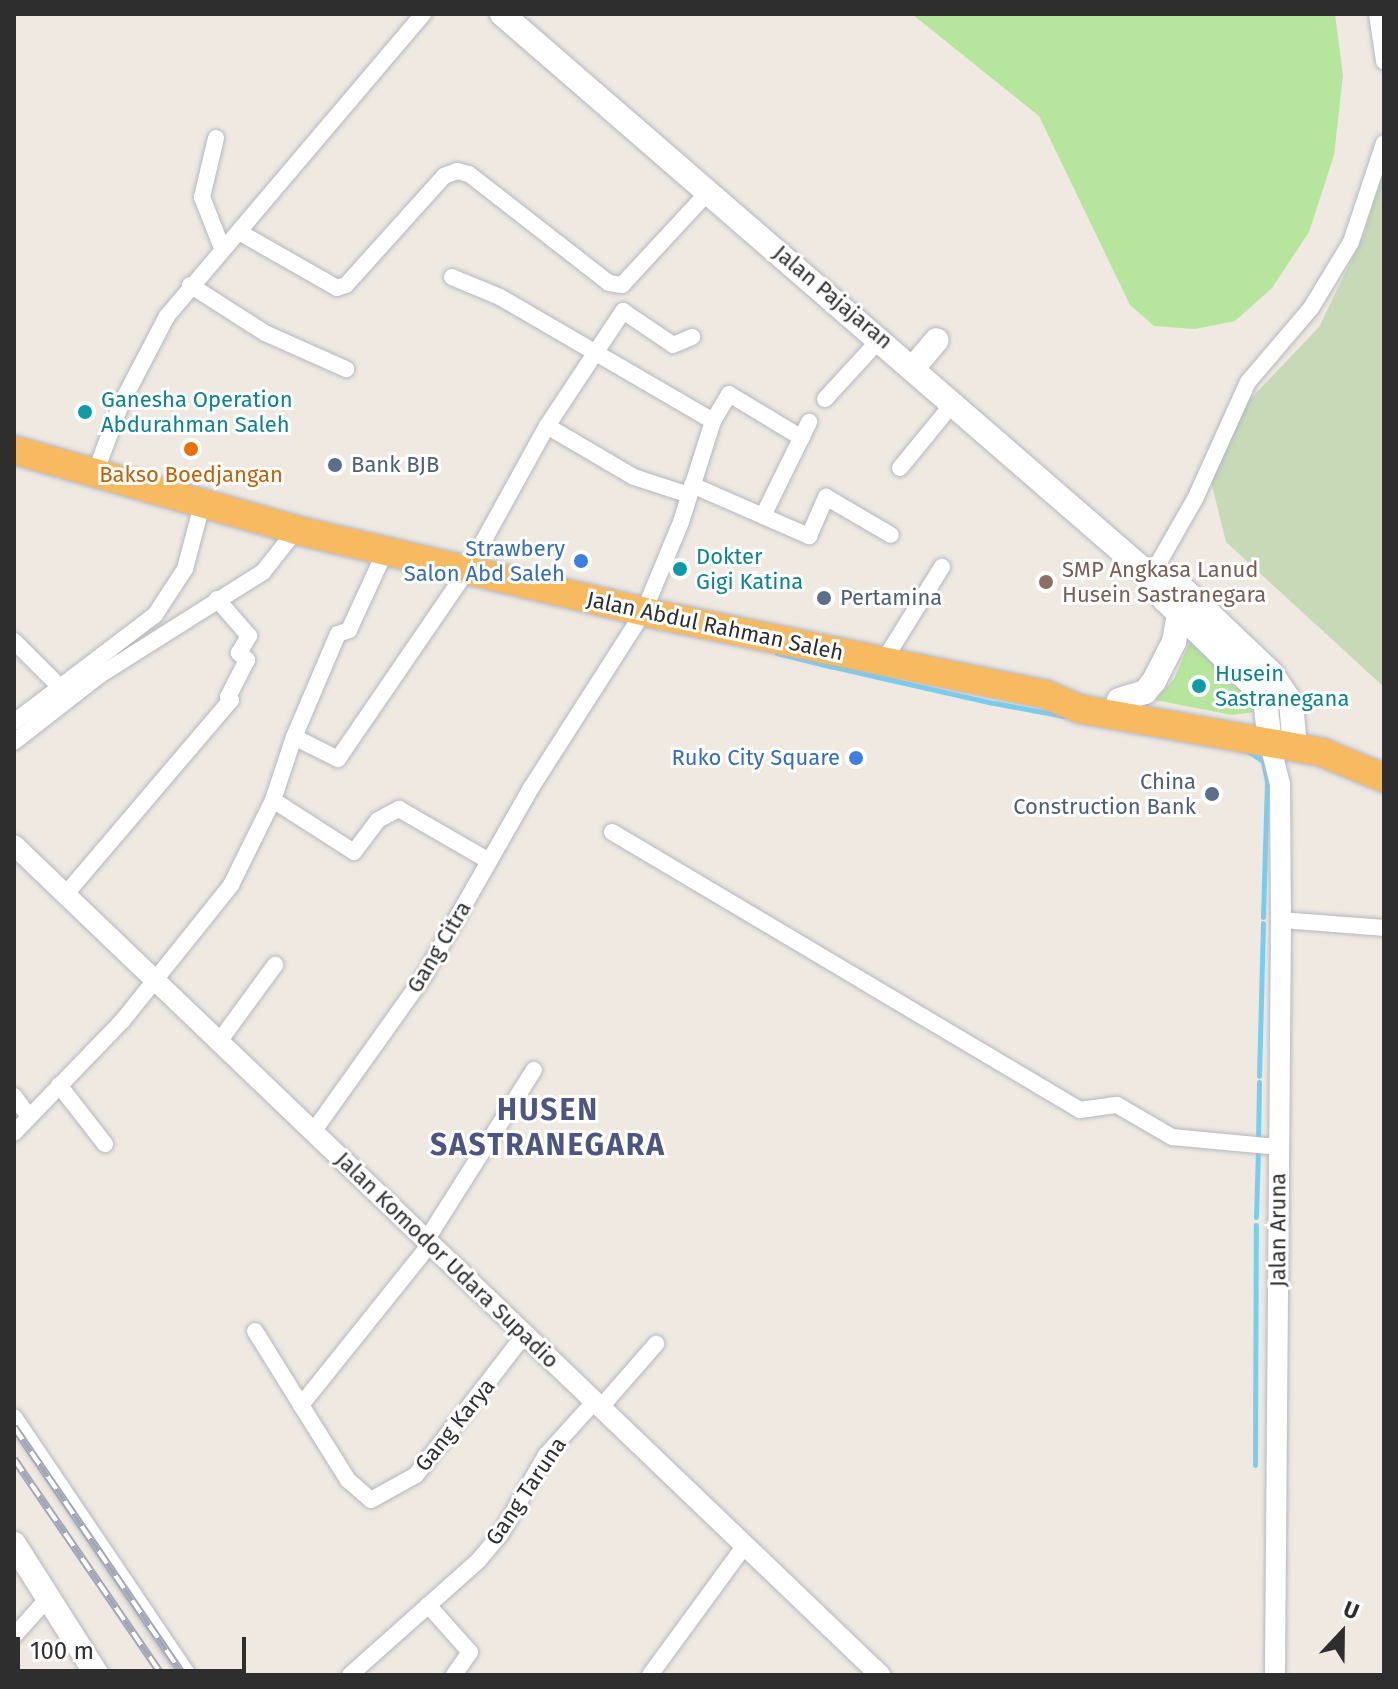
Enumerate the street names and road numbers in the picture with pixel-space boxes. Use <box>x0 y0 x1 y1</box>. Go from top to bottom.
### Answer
street label: Jalan Pajajaran <box>768 240 898 354</box>
street label: Jalan Abdul Rahman Saleh <box>584 586 846 666</box>
street label: Gang Citra <box>401 896 477 998</box>
street label: Jalan Komodor Udara Supadio <box>330 1146 564 1374</box>
street label: Jalan Aruna <box>1265 1173 1291 1287</box>
street label: Gang Karya <box>410 1373 500 1477</box>
street label: Gang Taruna <box>480 1432 572 1550</box>

